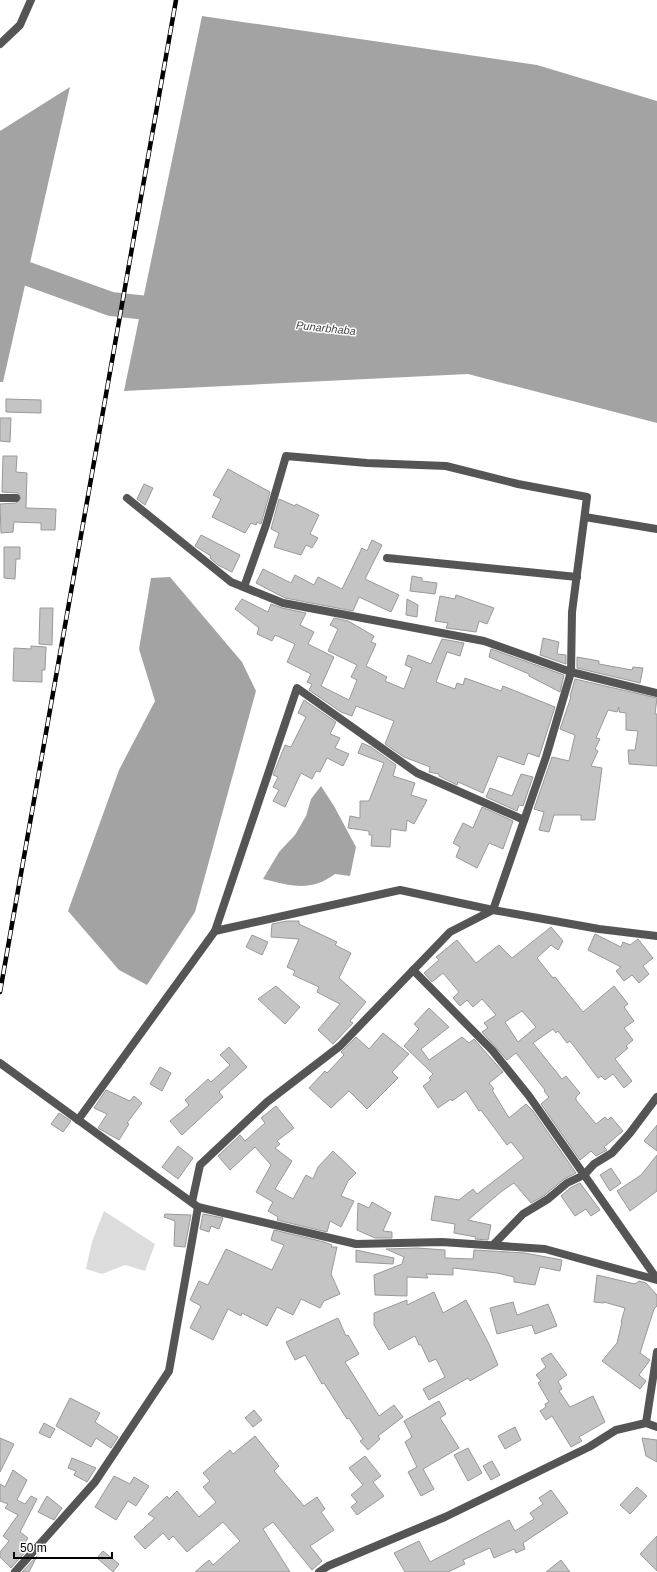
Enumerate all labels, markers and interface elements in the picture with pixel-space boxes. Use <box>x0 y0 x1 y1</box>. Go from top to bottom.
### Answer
water label: Punarbhaba <box>296 319 356 337</box>
scale bar <box>14 1534 112 1560</box>
text: 50 m <box>20 1541 47 1555</box>

